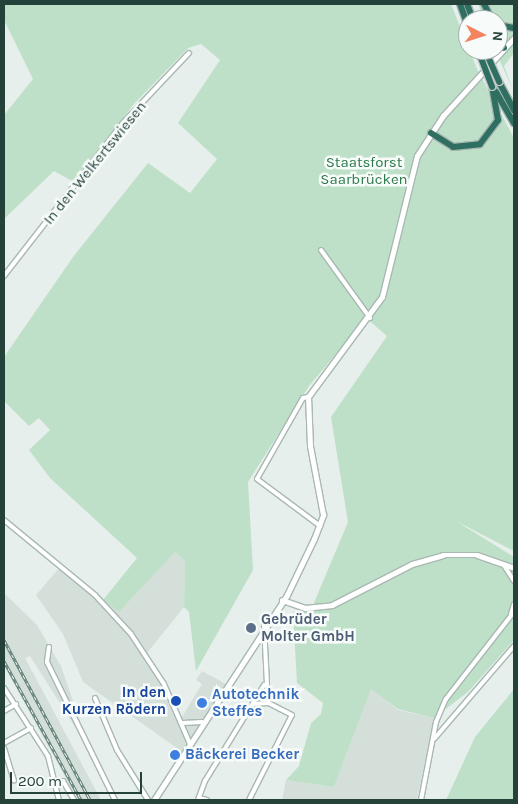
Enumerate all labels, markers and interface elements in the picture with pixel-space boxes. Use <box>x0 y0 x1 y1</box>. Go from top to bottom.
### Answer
north arrow <box>458 10 508 60</box>
text: N <box>489 31 506 42</box>
street label: In den Welkertswiesen <box>40 98 150 228</box>
park label: Staatsforst Saarbrücken <box>320 153 408 188</box>
place label: Gebrüder Molter GmbH <box>261 610 355 645</box>
marker: Gebrüder Molter GmbH <box>245 622 257 634</box>
place label: In den Kurzen Rödern <box>62 683 166 718</box>
place label: Autotechnik Steffes <box>212 685 299 720</box>
marker: In den Kurzen Rödern <box>170 695 182 707</box>
marker: Autotechnik Steffes <box>196 697 208 709</box>
place label: Bäckerei Becker <box>185 746 299 764</box>
marker: Bäckerei Becker <box>169 749 181 761</box>
scale bar <box>12 762 145 794</box>
text: 200 m <box>18 772 62 790</box>

